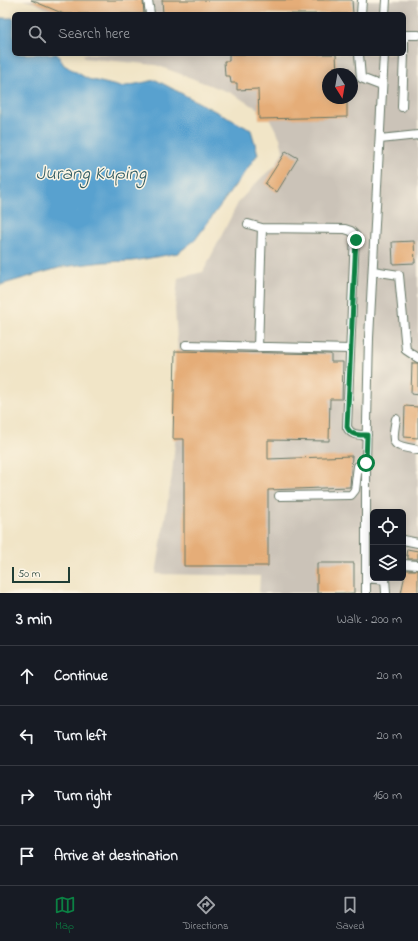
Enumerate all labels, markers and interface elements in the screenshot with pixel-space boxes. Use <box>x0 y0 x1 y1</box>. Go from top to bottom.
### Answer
search box <box>12 12 406 56</box>
icon: search <box>26 23 48 45</box>
text: Search here <box>58 23 130 45</box>
north arrow <box>322 68 358 104</box>
water label: Jurang Kuping <box>36 161 147 189</box>
route end <box>347 231 365 249</box>
route start <box>357 454 375 472</box>
map controls <box>370 509 406 581</box>
button: locate <box>370 509 406 545</box>
button: layers <box>370 545 406 581</box>
scale bar <box>12 565 70 584</box>
text: 50 m <box>18 566 40 582</box>
text: 3 min <box>16 607 52 632</box>
text: Walk · 200 m <box>337 610 402 629</box>
icon: ahead <box>16 665 38 687</box>
text: Continue <box>54 665 108 687</box>
text: 20 m <box>377 666 402 685</box>
icon: left <box>16 725 38 747</box>
text: Turn left <box>54 725 107 747</box>
text: 20 m <box>377 726 402 745</box>
icon: right <box>16 785 38 807</box>
text: Turn right <box>54 785 112 807</box>
text: 160 m <box>373 786 402 805</box>
icon: arrive <box>16 845 38 867</box>
text: Arrive at destination <box>54 845 178 867</box>
tab: Map <box>54 894 76 934</box>
tab: Directions <box>183 894 228 934</box>
tab: Saved <box>336 894 364 934</box>

